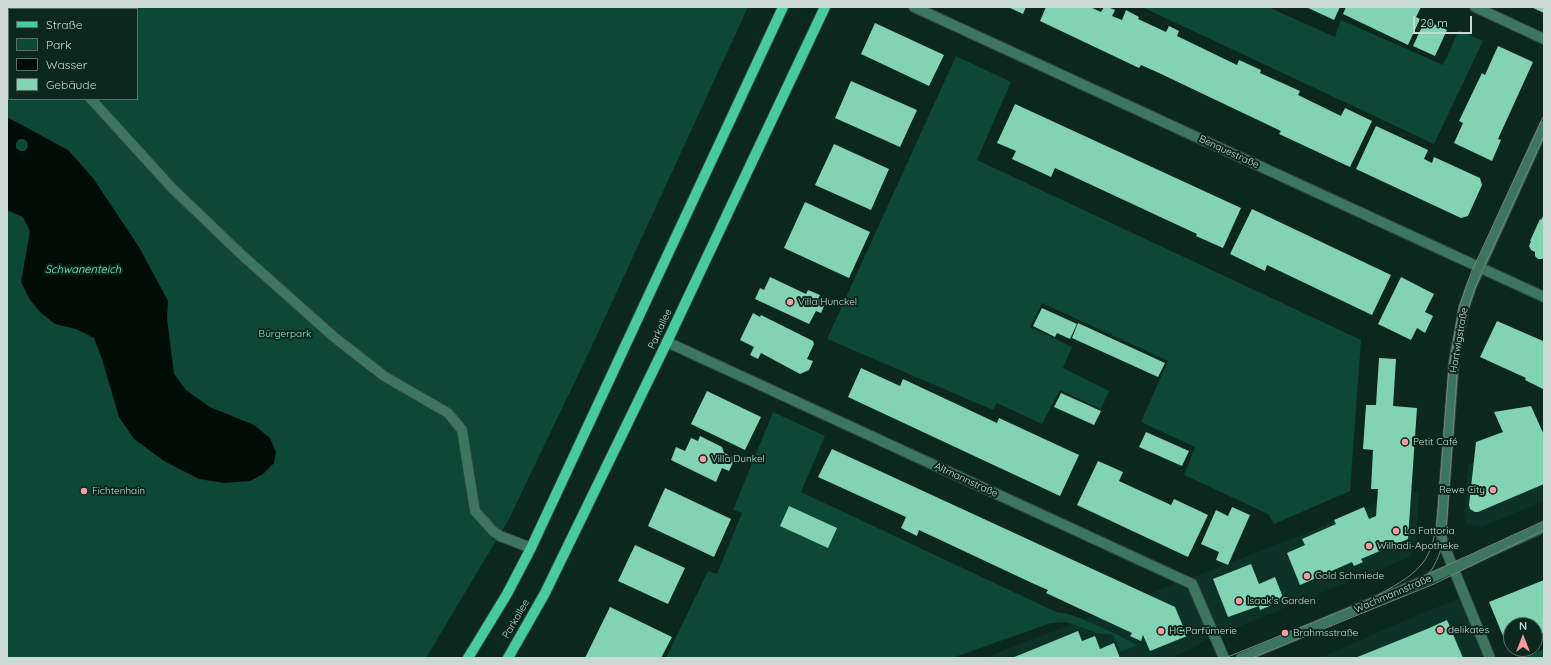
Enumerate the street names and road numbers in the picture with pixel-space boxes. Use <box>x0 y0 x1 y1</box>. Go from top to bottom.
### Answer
street label: Benquestraße <box>1197 133 1261 171</box>
street label: Hartwigstraße <box>1447 306 1471 374</box>
street label: Parkallee <box>645 307 675 351</box>
street label: Altmannstraße <box>932 460 1000 500</box>
street label: Wachmannstraße <box>1353 572 1433 616</box>
street label: Parkallee <box>500 597 532 641</box>

